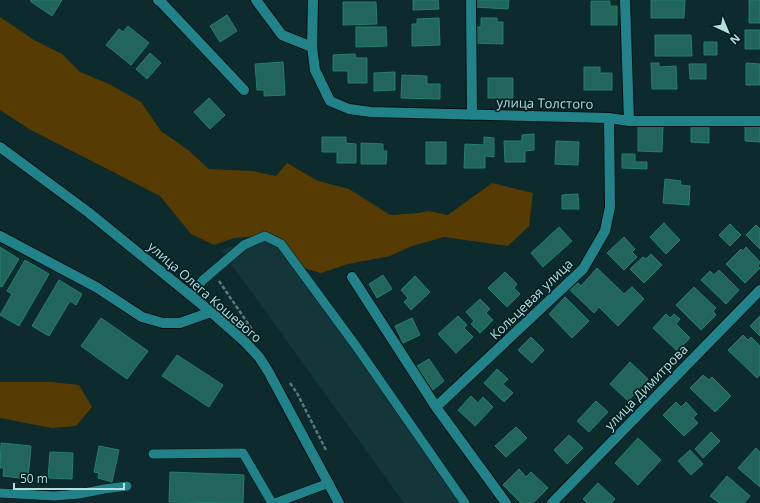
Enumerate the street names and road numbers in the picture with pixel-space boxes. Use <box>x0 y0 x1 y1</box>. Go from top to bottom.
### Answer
street label: улица Толстого <box>496 93 594 113</box>
street label: улица Олега Кошевого <box>144 238 266 347</box>
street label: Кольцевая улица <box>485 255 577 343</box>
street label: улица Димитрова <box>600 340 692 434</box>

